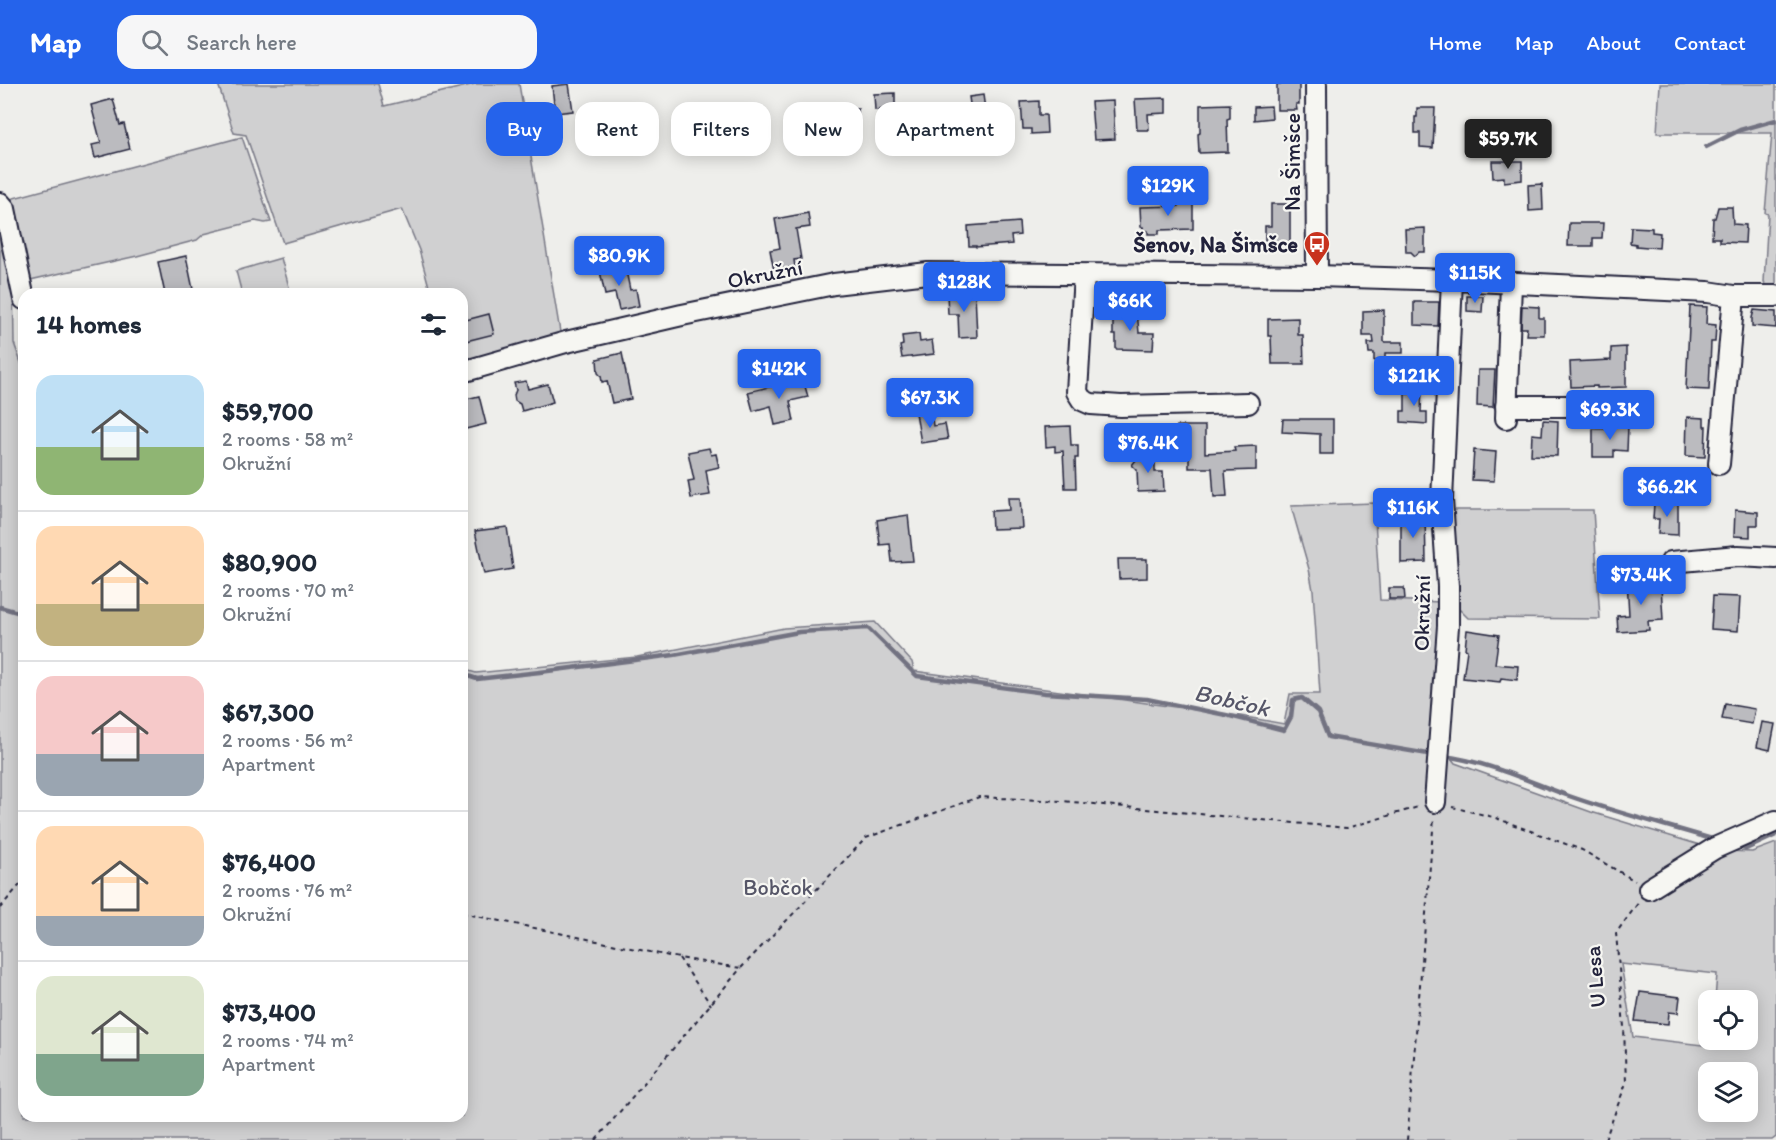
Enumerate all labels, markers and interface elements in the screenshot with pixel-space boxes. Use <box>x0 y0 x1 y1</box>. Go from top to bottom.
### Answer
search box <box>117 15 537 69</box>
text: Map <box>30 25 81 59</box>
icon: search <box>138 26 171 59</box>
text: Search here <box>186 29 297 56</box>
text: Home <box>1429 30 1482 55</box>
text: Map <box>1515 30 1554 55</box>
text: About <box>1587 30 1641 55</box>
text: Contact <box>1674 30 1746 55</box>
chip: Buy <box>486 102 563 156</box>
chip: Rent <box>575 102 659 156</box>
chip: Filters <box>671 102 771 156</box>
chip: New <box>783 102 863 156</box>
chip: Apartment <box>875 102 1015 156</box>
street label: Na Šimšce <box>1279 113 1306 211</box>
pin: $59.7K <box>1459 119 1557 170</box>
text: $59.7K <box>1479 126 1537 150</box>
pin: $129K <box>1126 166 1210 217</box>
text: $129K <box>1141 173 1195 197</box>
bus stop icon: Šenov, Na Šimšce <box>1302 229 1332 267</box>
place label: Šenov, Na Šimšce <box>1133 231 1298 258</box>
pin: $80.9K <box>570 236 668 287</box>
text: $80.9K <box>588 243 650 267</box>
street label: Okružní <box>725 253 805 295</box>
pin: $115K <box>1433 253 1517 304</box>
text: $115K <box>1449 260 1501 284</box>
pin: $128K <box>922 262 1006 313</box>
text: $128K <box>937 269 991 293</box>
pin: $66K <box>1094 281 1166 332</box>
text: $66K <box>1108 288 1152 312</box>
text: 14 homes <box>36 308 142 340</box>
icon: filters <box>417 308 450 341</box>
pin: $142K <box>737 349 821 400</box>
text: $142K <box>752 356 806 380</box>
pin: $121K <box>1372 356 1456 407</box>
text: $121K <box>1388 363 1440 387</box>
pin: $67.3K <box>881 378 979 429</box>
text: $67.3K <box>900 385 960 409</box>
pin: $69.3K <box>1561 390 1659 441</box>
text: $59,700 <box>222 395 314 427</box>
text: $69.3K <box>1580 397 1640 421</box>
icon: home <box>84 399 156 471</box>
pin: $76.4K <box>1099 423 1197 474</box>
text: 2 rooms · 58 m² <box>222 427 353 451</box>
text: $76.4K <box>1118 430 1178 454</box>
text: Okružní <box>222 451 291 475</box>
pin: $66.2K <box>1618 467 1716 518</box>
text: $66.2K <box>1637 474 1697 498</box>
pin: $116K <box>1371 488 1455 539</box>
text: $116K <box>1387 495 1439 519</box>
text: $80,900 <box>222 546 317 578</box>
icon: home <box>84 550 156 622</box>
pin: $73.4K <box>1592 555 1690 606</box>
text: $73.4K <box>1611 562 1671 586</box>
street label: Okružní <box>1408 574 1436 651</box>
text: 2 rooms · 70 m² <box>222 578 354 602</box>
text: Okružní <box>222 602 291 626</box>
water label: Bobčok <box>1192 677 1274 723</box>
text: $67,300 <box>222 696 314 728</box>
icon: home <box>84 700 156 772</box>
text: 2 rooms · 56 m² <box>222 728 353 752</box>
text: Apartment <box>222 752 315 776</box>
text: $76,400 <box>222 846 316 878</box>
icon: home <box>84 850 156 922</box>
park label: Bobčok <box>743 874 813 901</box>
text: 2 rooms · 76 m² <box>222 878 352 902</box>
text: Okružní <box>222 902 291 926</box>
street label: U Lesa <box>1579 945 1611 1009</box>
map controls <box>1698 990 1758 1122</box>
button: locate <box>1698 990 1758 1050</box>
text: $73,400 <box>222 996 316 1028</box>
icon: home <box>84 1000 156 1072</box>
text: 2 rooms · 74 m² <box>222 1028 354 1052</box>
text: Apartment <box>222 1052 315 1076</box>
button: layers <box>1698 1062 1758 1122</box>

